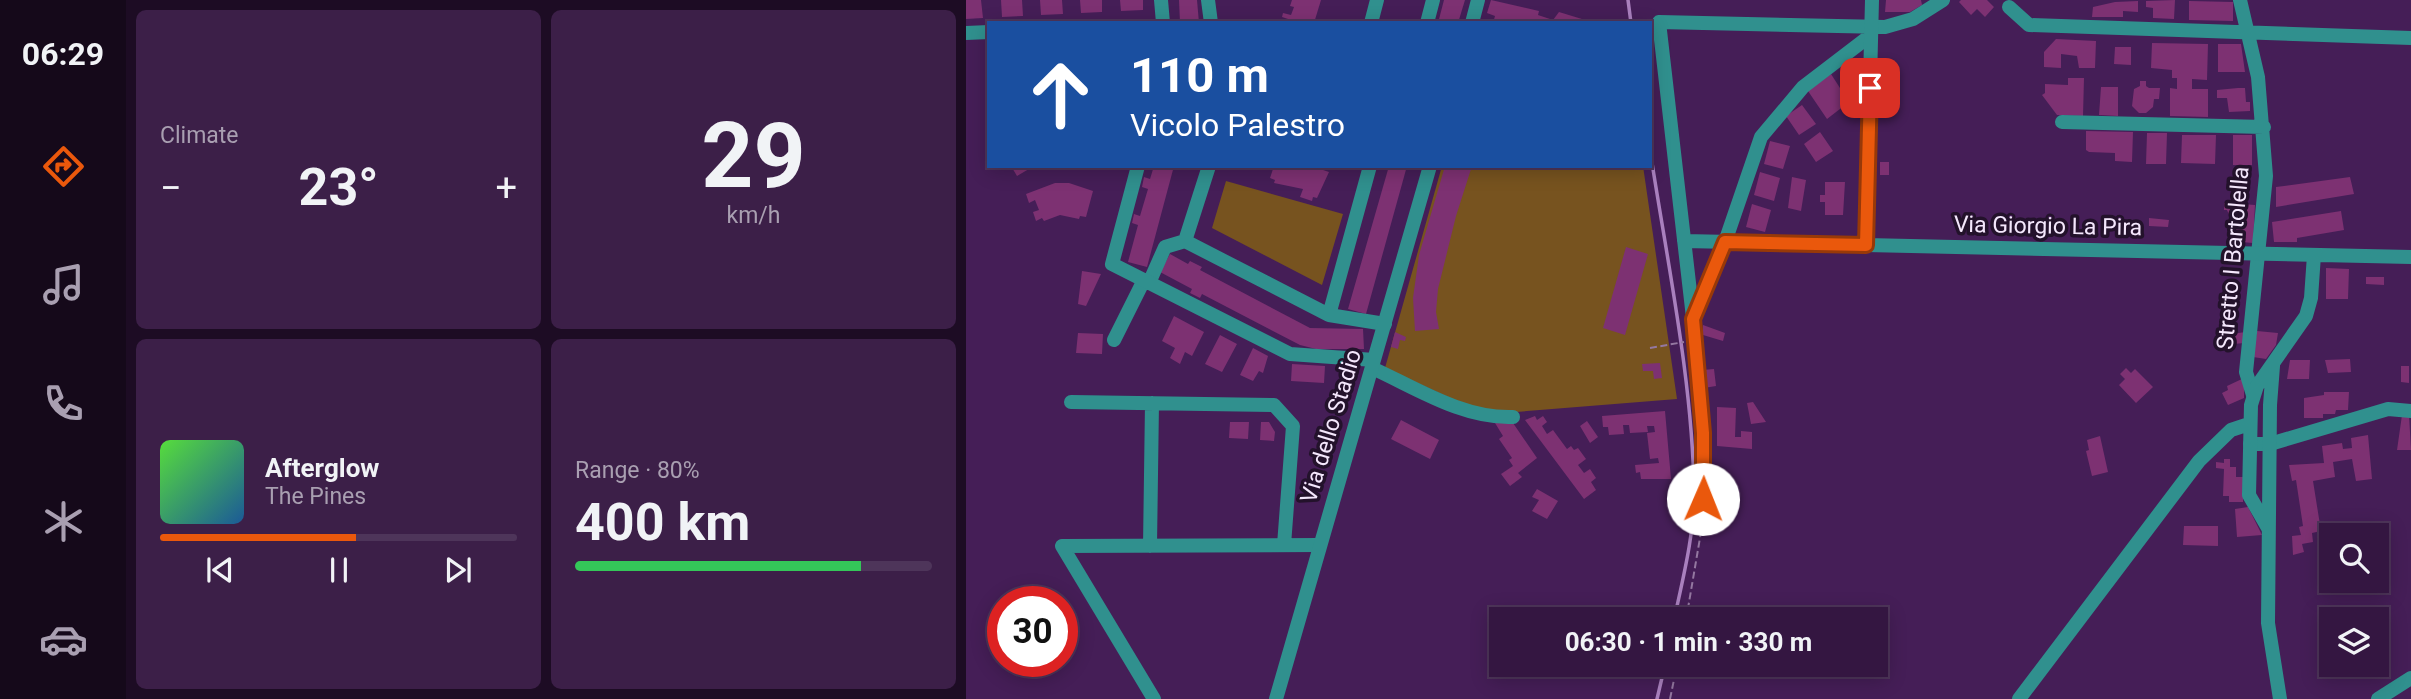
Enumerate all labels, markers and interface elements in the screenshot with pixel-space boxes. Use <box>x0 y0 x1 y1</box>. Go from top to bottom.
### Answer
text: 06:29 <box>22 35 104 73</box>
text: 110 m <box>1130 47 1269 104</box>
icon: ahead <box>1015 49 1106 140</box>
pin <box>1840 58 1900 118</box>
icon: arrive <box>1851 69 1889 107</box>
text: 29 <box>701 103 806 209</box>
text: Vicolo Palestro <box>1130 106 1345 144</box>
text: Climate <box>160 122 239 149</box>
icon: directions <box>39 142 88 191</box>
text: 23° <box>299 157 379 218</box>
street label: Stretto I Bartolella <box>2212 165 2254 351</box>
text: − <box>160 166 182 210</box>
text: + <box>495 166 517 210</box>
text: km/h <box>727 202 781 229</box>
street label: Via Giorgio La Pira <box>1954 211 2142 241</box>
icon: music <box>39 260 88 309</box>
street label: Via dello Stadio <box>1295 346 1367 506</box>
icon: phone <box>39 379 88 428</box>
text: Afterglow <box>265 453 379 483</box>
text: Range · 80% <box>575 457 700 484</box>
position arrow <box>1666 462 1740 536</box>
text: The Pines <box>265 483 366 510</box>
text: 400 km <box>575 492 750 553</box>
icon: climate <box>39 497 88 546</box>
map controls <box>2319 523 2389 677</box>
button: search <box>2319 523 2389 593</box>
icon: previous <box>201 551 239 589</box>
icon: pause <box>320 551 358 589</box>
icon: next <box>439 551 477 589</box>
speed limit sign: 30 <box>987 586 1078 677</box>
button: layers <box>2319 607 2389 677</box>
icon: car <box>39 615 88 664</box>
text: 06:30 · 1 min · 330 m <box>1565 627 1812 657</box>

